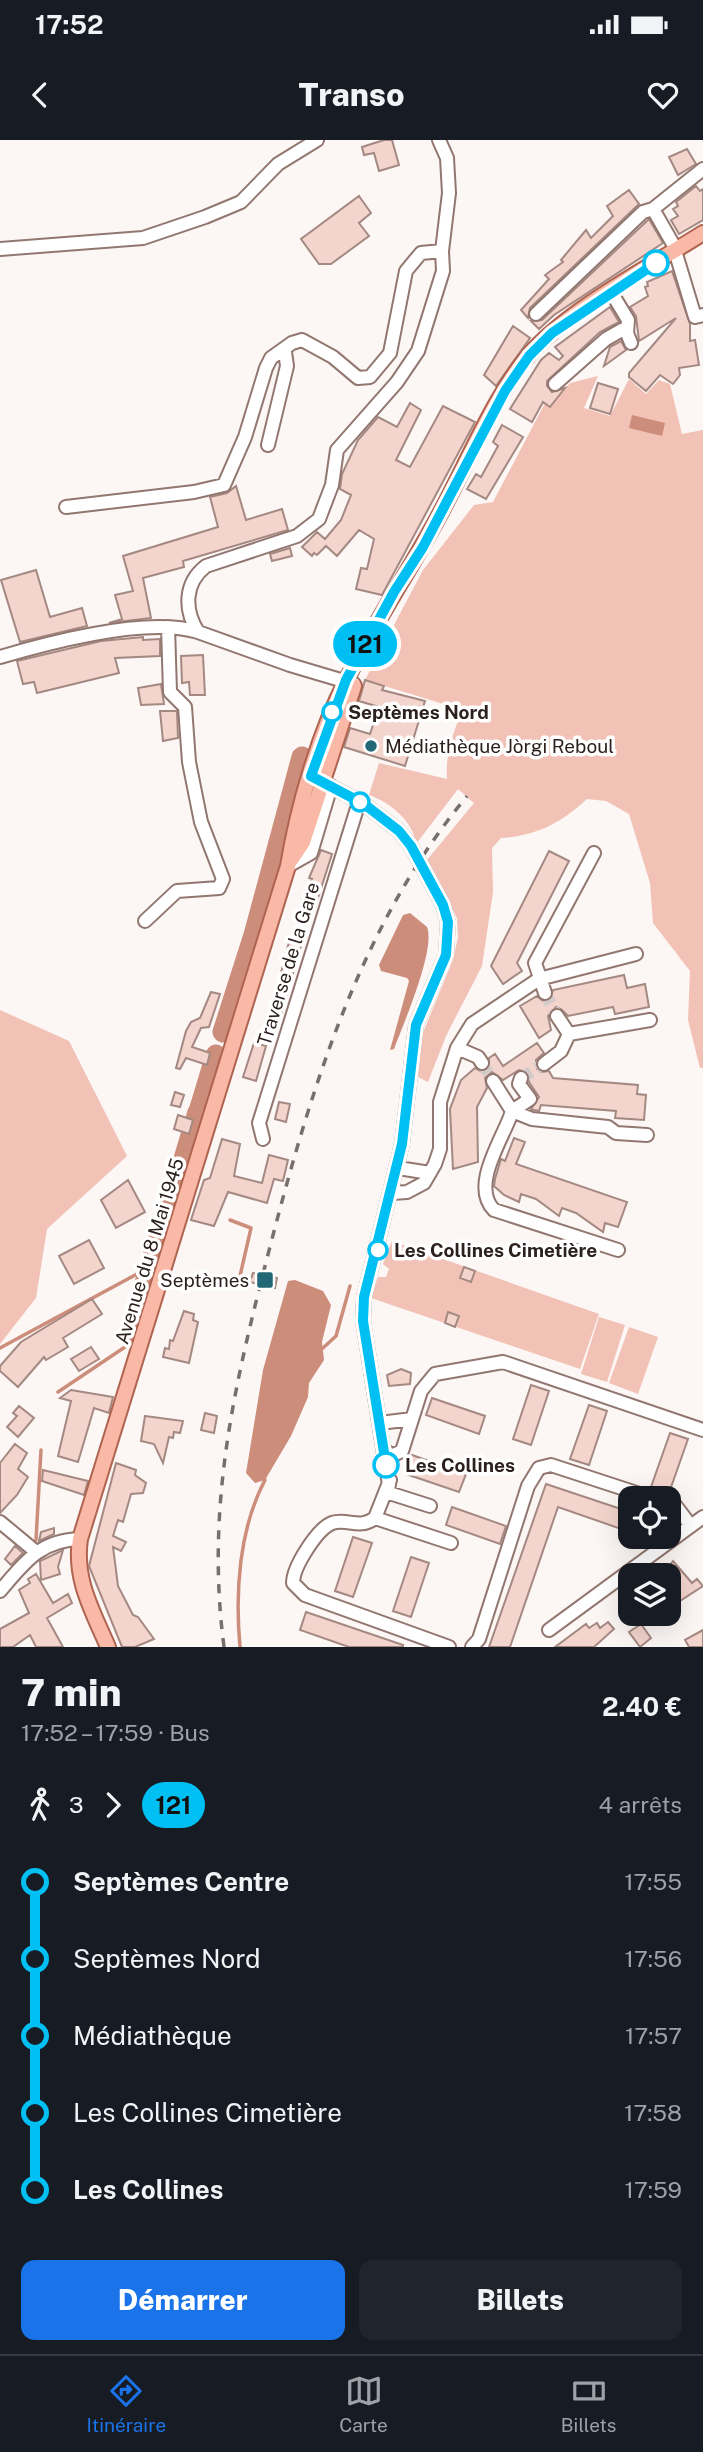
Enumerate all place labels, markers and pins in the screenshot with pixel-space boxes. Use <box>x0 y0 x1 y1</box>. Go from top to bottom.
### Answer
unlabelled marker <box>643 250 669 276</box>
place label: Septèmes Nord <box>348 701 489 723</box>
marker: Septèmes Nord <box>322 702 342 722</box>
place label: Médiathèque Jòrgi Reboul <box>385 735 614 757</box>
marker: Médiathèque Jòrgi Reboul <box>363 738 379 754</box>
unlabelled marker <box>350 792 370 812</box>
place label: Les Collines Cimetière <box>394 1239 597 1261</box>
marker: Les Collines Cimetière <box>368 1240 388 1260</box>
place label: Septèmes <box>160 1269 249 1291</box>
marker: Septèmes <box>255 1270 275 1290</box>
marker: Les Collines <box>373 1452 399 1478</box>
place label: Les Collines <box>405 1454 515 1476</box>

